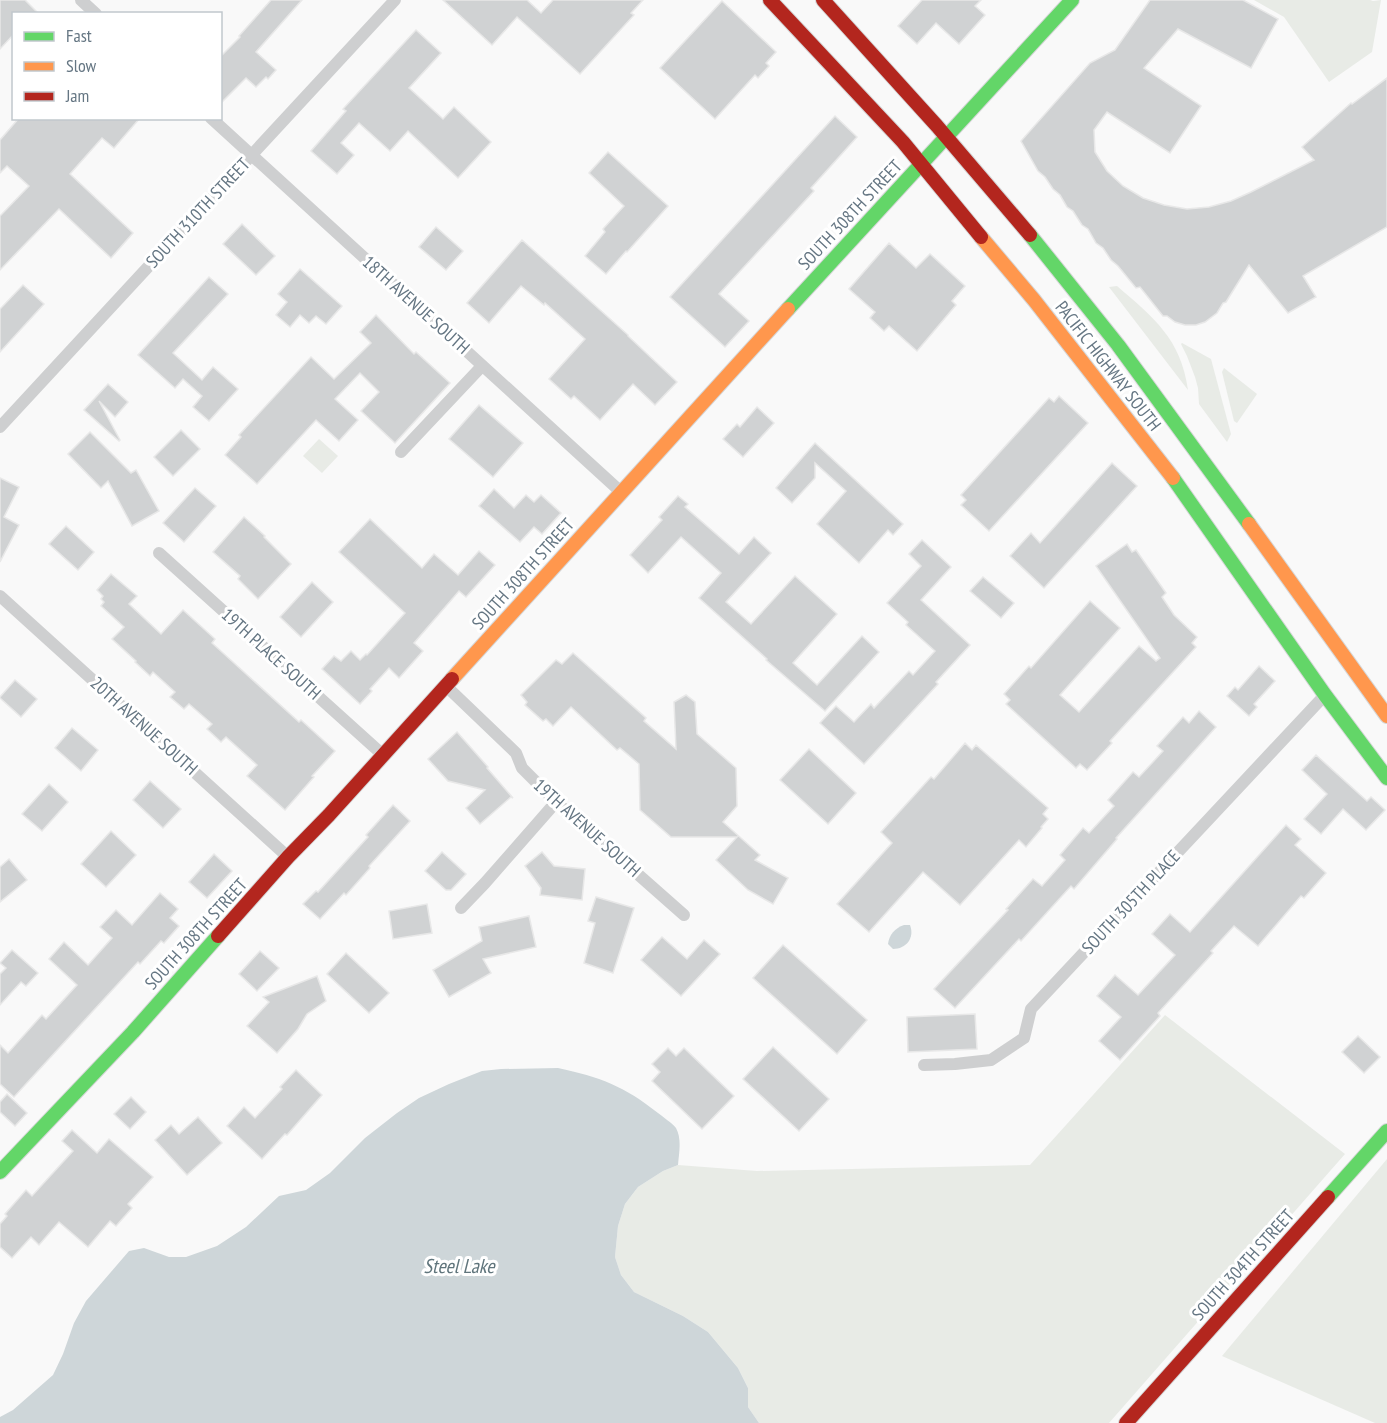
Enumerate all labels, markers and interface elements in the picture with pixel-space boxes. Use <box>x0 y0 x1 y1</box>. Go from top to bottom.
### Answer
legend <box>12 12 222 120</box>
text: Fast <box>66 24 92 47</box>
text: Slow <box>66 54 97 77</box>
text: Jam <box>65 84 89 107</box>
street label: SOUTH 310TH STREET <box>141 153 255 272</box>
street label: SOUTH 308TH STREET <box>793 155 907 274</box>
street label: 18TH AVENUE SOUTH <box>358 250 475 359</box>
street label: PACIFIC HIGHWAY SOUTH <box>1051 296 1166 435</box>
street label: SOUTH 308TH STREET <box>467 513 579 634</box>
street label: 19TH PLACE SOUTH <box>217 603 326 704</box>
street label: 20TH AVENUE SOUTH <box>86 671 203 780</box>
street label: 19TH AVENUE SOUTH <box>529 773 646 882</box>
street label: SOUTH 305TH PLACE <box>1076 845 1185 959</box>
street label: SOUTH 308TH STREET <box>140 873 252 994</box>
street label: SOUTH 304TH STREET <box>1187 1204 1299 1325</box>
water label: Steel Lake <box>424 1253 496 1279</box>

